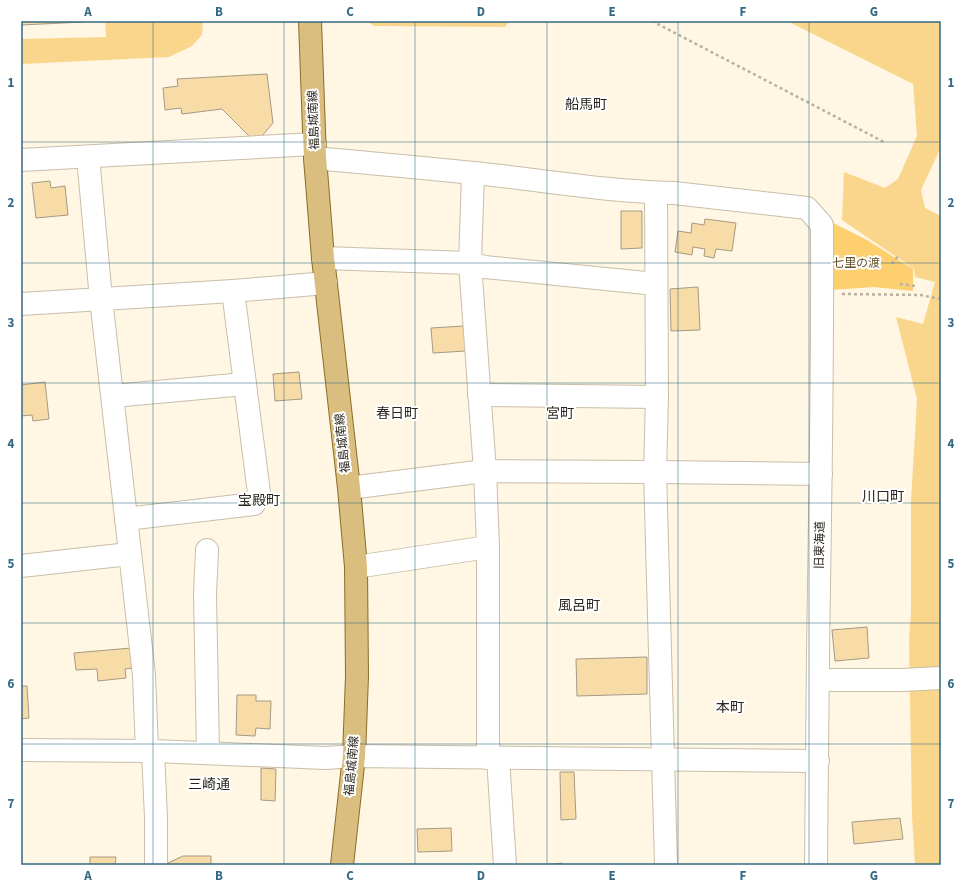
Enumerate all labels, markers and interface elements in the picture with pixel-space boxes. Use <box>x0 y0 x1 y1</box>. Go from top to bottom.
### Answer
text: A <box>83 3 92 21</box>
text: B <box>215 3 223 21</box>
text: C <box>346 3 354 21</box>
text: D <box>477 3 485 21</box>
text: E <box>608 3 616 21</box>
text: F <box>740 3 747 21</box>
text: G <box>870 3 878 21</box>
text: 1 <box>8 74 15 92</box>
text: 1 <box>948 74 955 92</box>
street label: 福島城南線 <box>304 90 324 150</box>
district label: 船馬町 <box>565 95 607 115</box>
text: 2 <box>8 194 15 212</box>
text: 2 <box>948 194 955 212</box>
park label: 七里の渡 <box>832 255 880 272</box>
text: 3 <box>8 314 15 332</box>
text: 3 <box>948 314 955 332</box>
district label: 春日町 <box>376 404 418 424</box>
district label: 宮町 <box>546 404 574 424</box>
street label: 福島城南線 <box>331 412 355 474</box>
text: 4 <box>8 435 15 453</box>
text: 4 <box>948 435 955 453</box>
district label: 川口町 <box>862 487 904 507</box>
district label: 宝殿町 <box>238 491 280 511</box>
street label: 旧東海道 <box>811 521 829 569</box>
text: 5 <box>8 555 15 573</box>
text: 5 <box>948 555 955 573</box>
district label: 風呂町 <box>558 596 600 616</box>
text: 6 <box>8 675 15 693</box>
text: 6 <box>948 675 955 693</box>
district label: 本町 <box>716 698 744 718</box>
street label: 福島城南線 <box>341 735 363 797</box>
district label: 三崎通 <box>188 775 230 795</box>
text: 7 <box>8 795 15 813</box>
text: 7 <box>948 795 955 813</box>
text: A <box>83 867 92 885</box>
text: B <box>215 867 223 885</box>
text: C <box>346 867 354 885</box>
text: D <box>477 867 485 885</box>
text: E <box>608 867 616 885</box>
text: F <box>740 867 747 885</box>
text: G <box>870 867 878 885</box>

